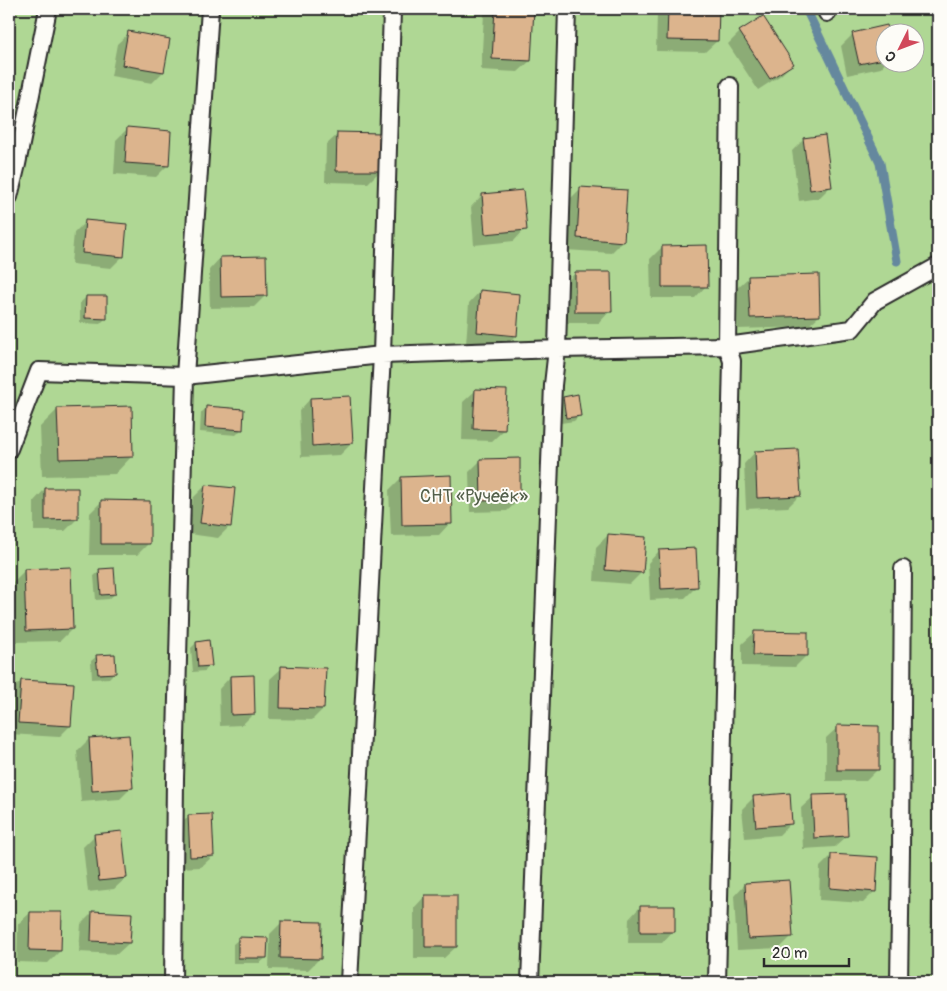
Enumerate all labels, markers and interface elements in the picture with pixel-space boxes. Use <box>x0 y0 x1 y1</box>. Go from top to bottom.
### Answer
north arrow <box>874 22 924 72</box>
text: С <box>881 47 900 65</box>
park label: СНТ «Ручеёк» <box>420 485 528 508</box>
scale bar <box>764 936 850 968</box>
text: 20 m <box>772 944 807 963</box>

